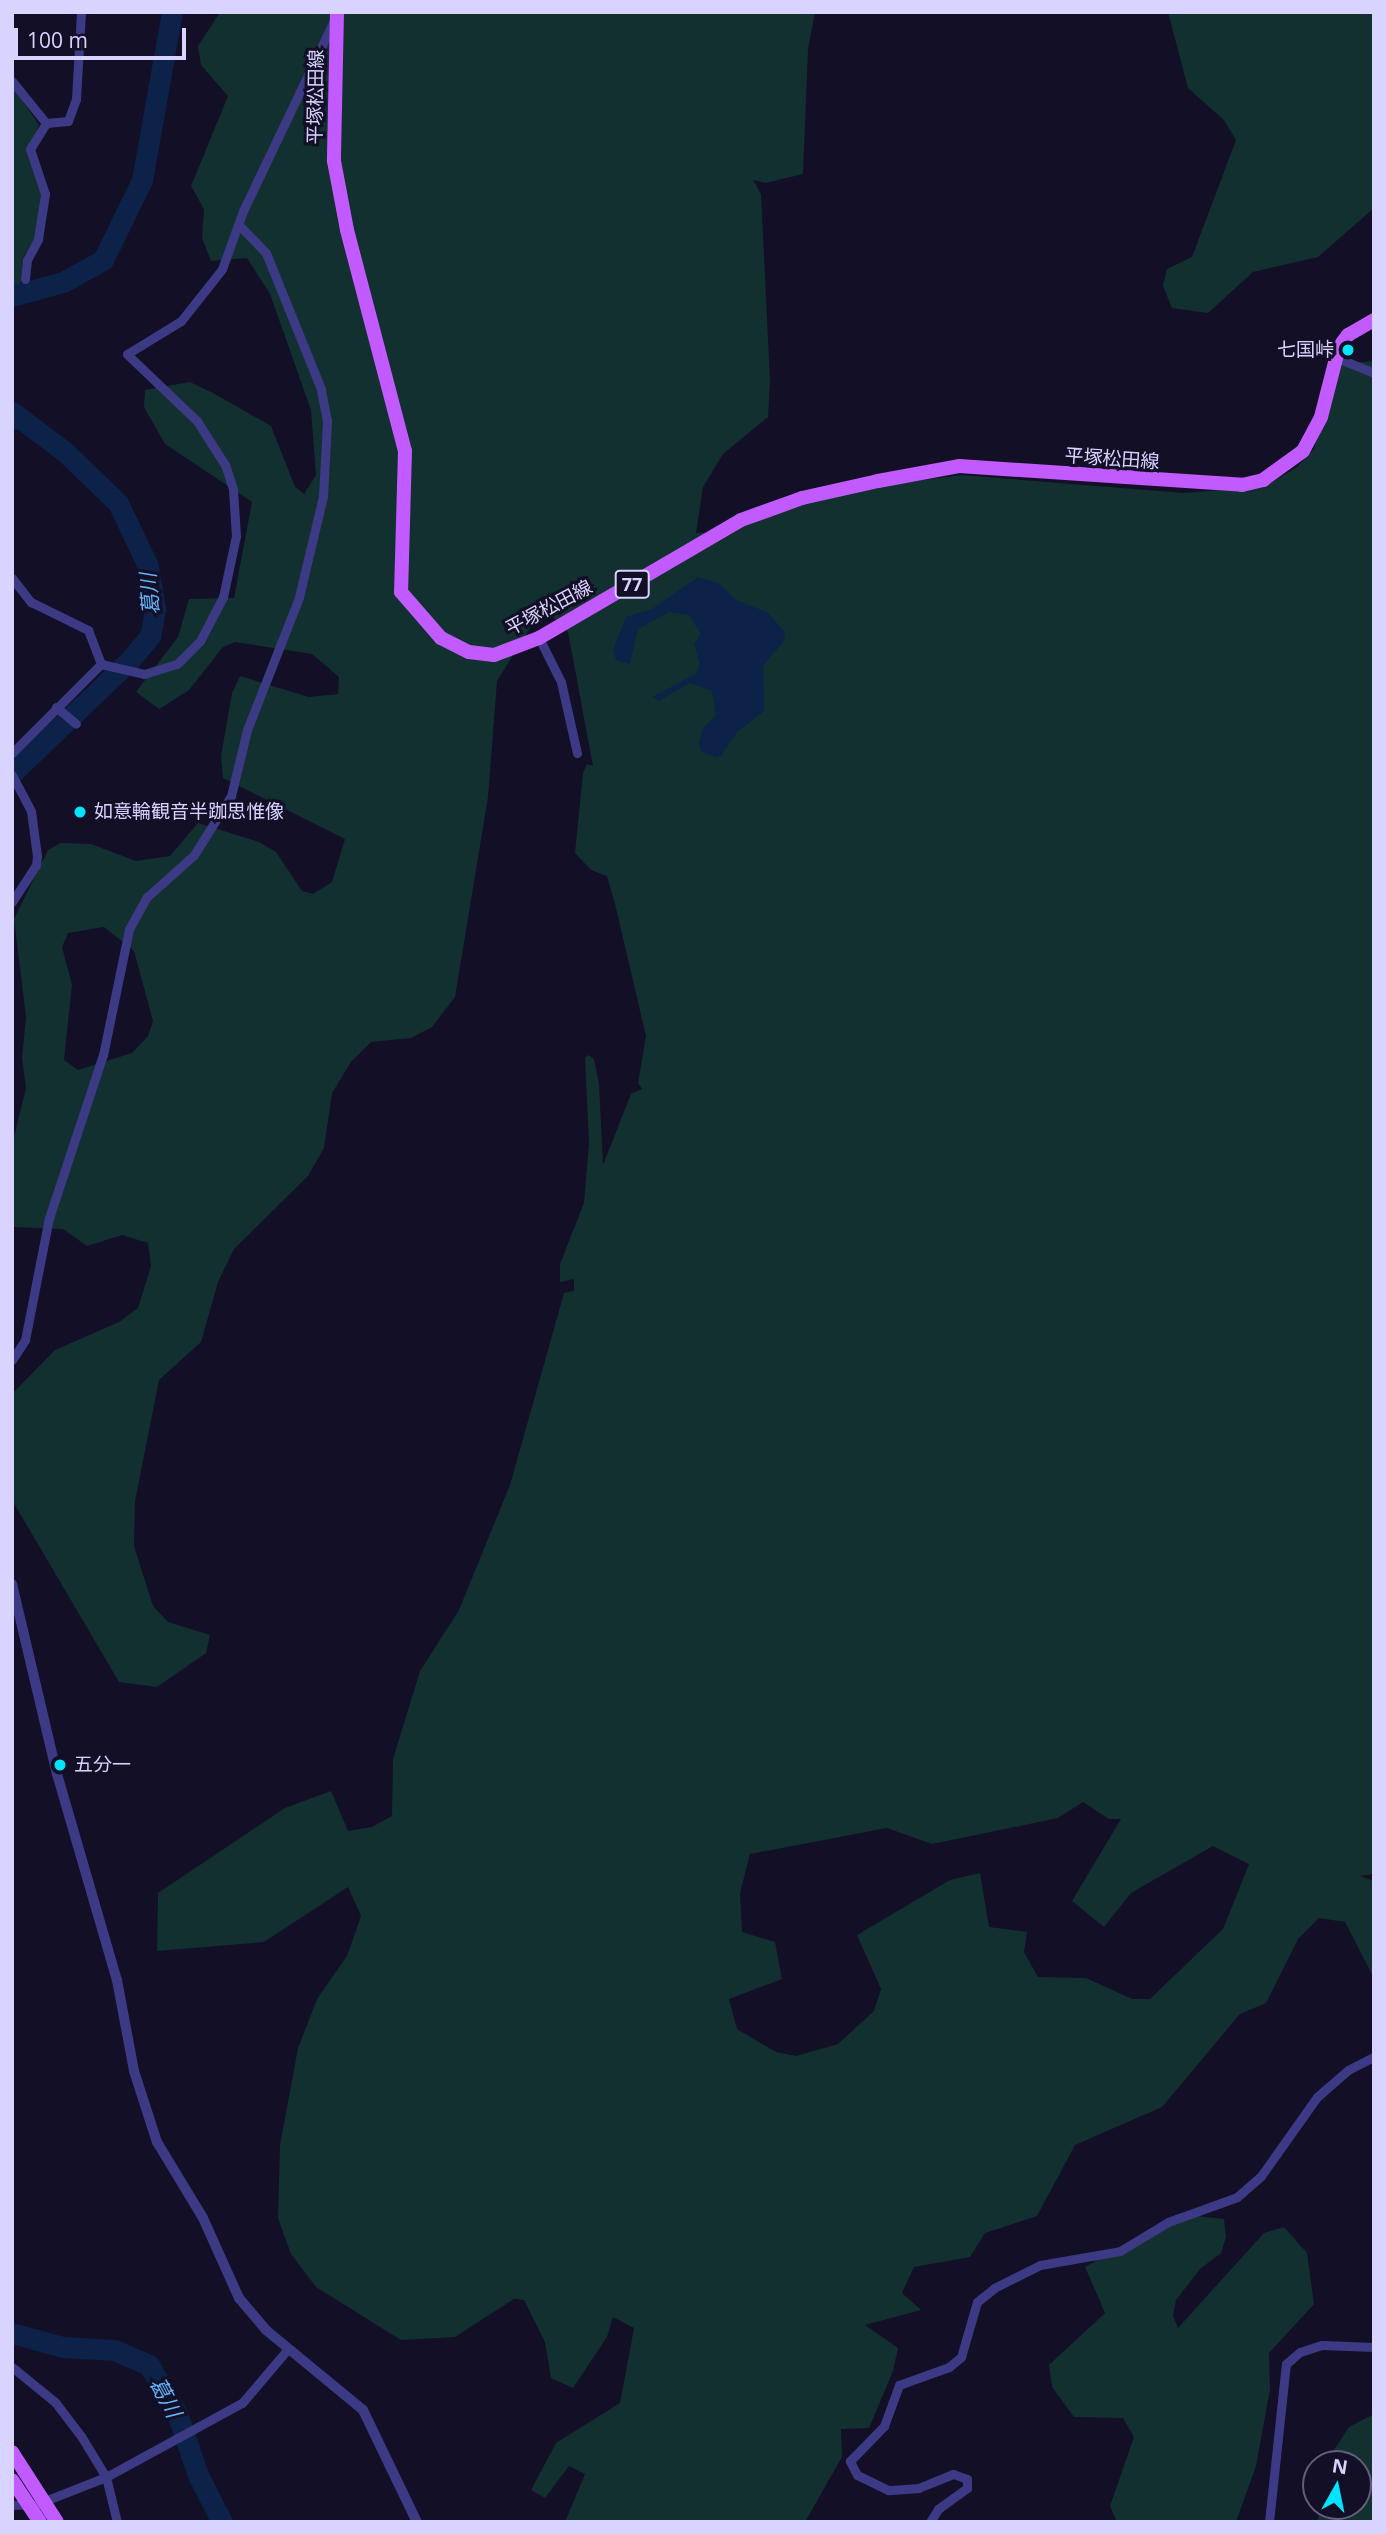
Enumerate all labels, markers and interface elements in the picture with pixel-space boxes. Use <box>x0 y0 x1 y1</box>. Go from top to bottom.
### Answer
scale bar <box>18 14 189 58</box>
text: 100 m <box>27 26 88 54</box>
street label: 平塚松田線 <box>304 49 328 145</box>
place label: 七国峠 <box>1277 339 1334 361</box>
marker: 七国峠 <box>1340 342 1356 358</box>
street label: 平塚松田線 <box>1064 444 1160 474</box>
road number: 77 <box>614 570 650 598</box>
water label: 葛川 <box>135 572 163 616</box>
street label: 平塚松田線 <box>502 576 596 640</box>
place label: 如意輪観音半跏思惟像 <box>94 801 284 823</box>
marker: 如意輪観音半跏思惟像 <box>72 804 88 820</box>
place label: 五分一 <box>74 1754 131 1776</box>
marker: 五分一 <box>52 1757 68 1773</box>
water label: 葛川 <box>145 2373 187 2421</box>
north arrow <box>1302 2450 1372 2520</box>
text: N <box>1330 2452 1350 2480</box>

